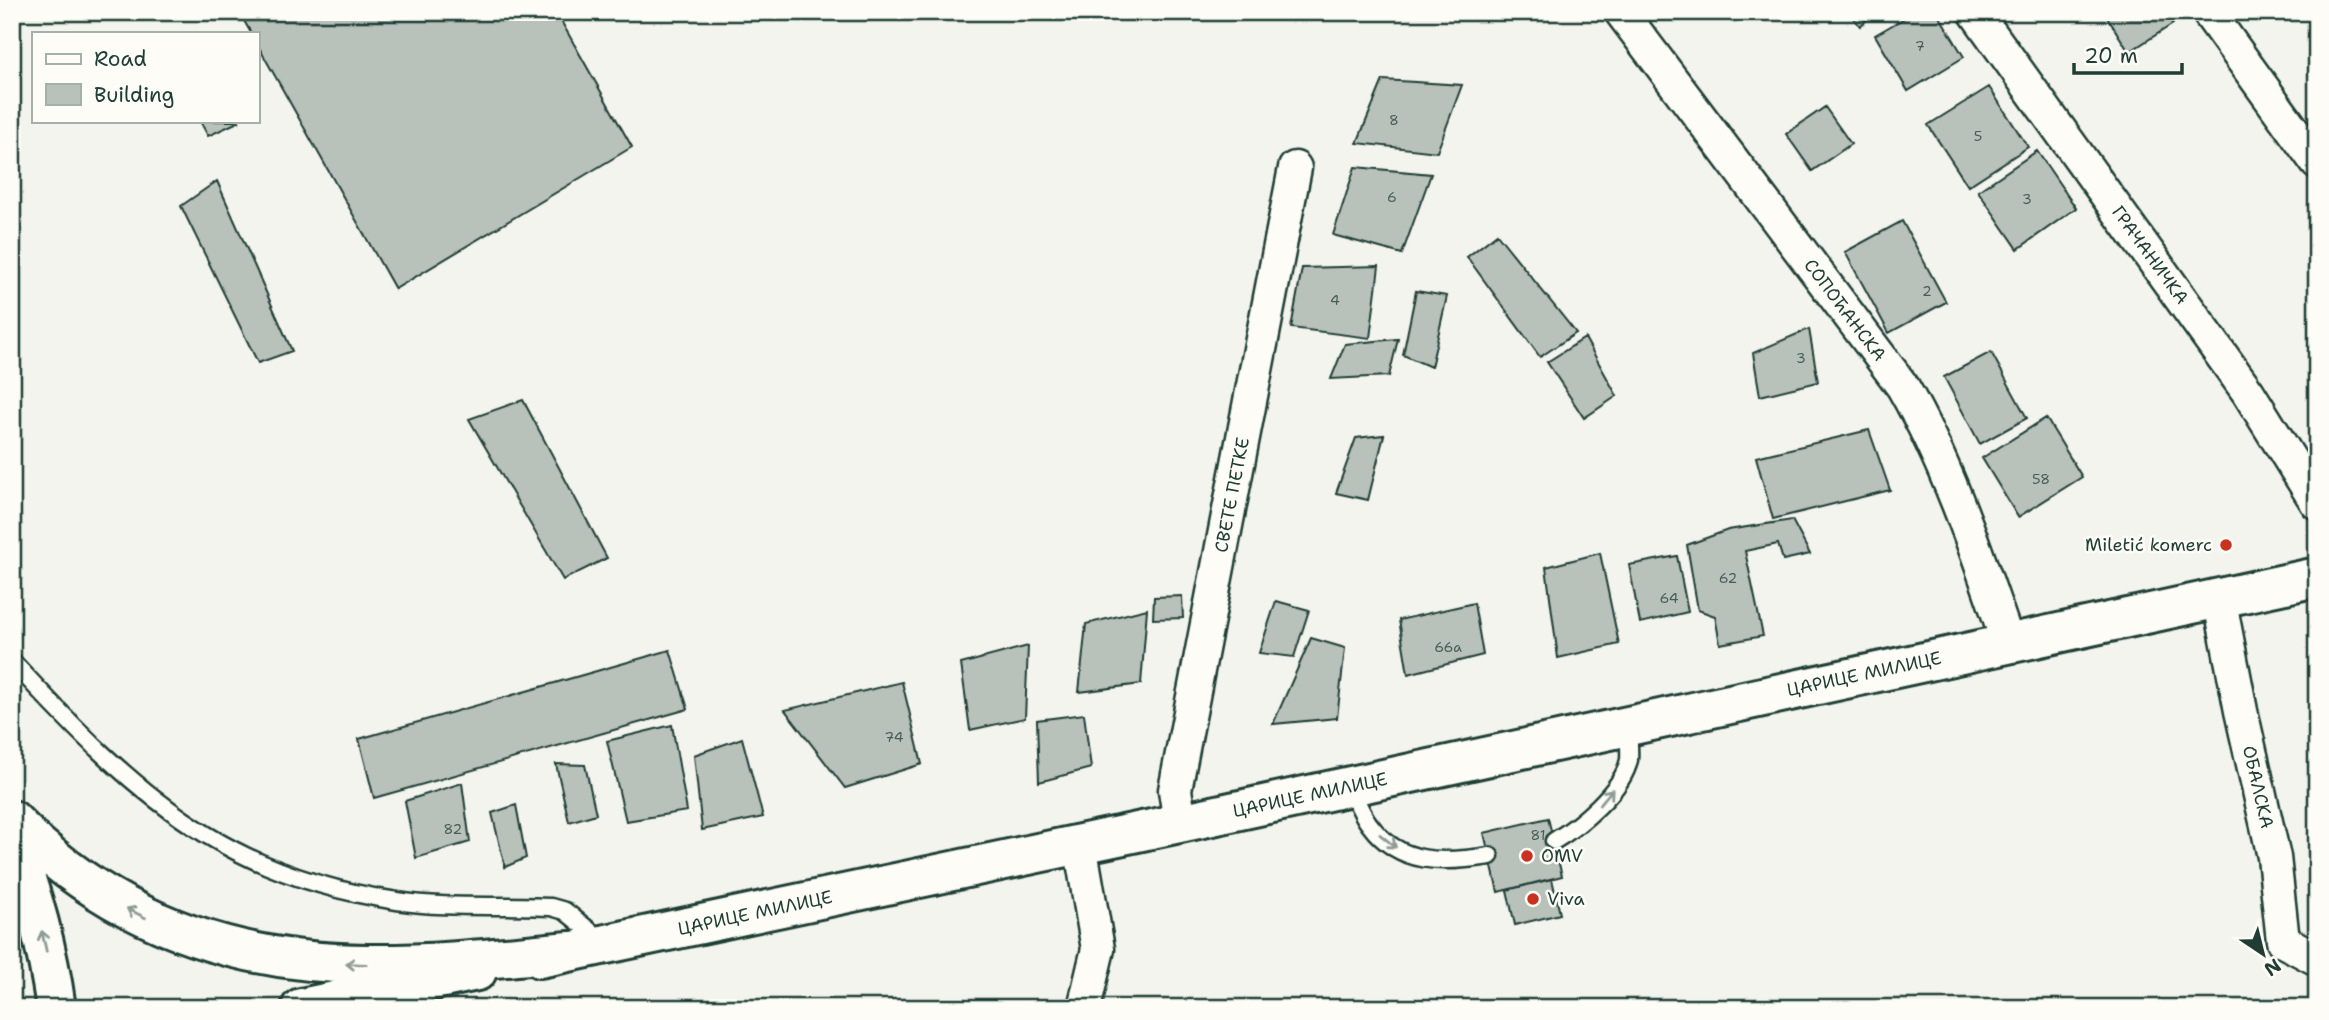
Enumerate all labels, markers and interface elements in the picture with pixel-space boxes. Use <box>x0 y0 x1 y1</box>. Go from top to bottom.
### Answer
legend <box>32 32 259 122</box>
scale bar <box>2074 32 2182 76</box>
house number: 7 <box>1915 37 1925 55</box>
text: 20 m <box>2084 42 2138 70</box>
text: Road <box>94 45 147 73</box>
text: Building <box>94 81 174 109</box>
house number: 8 <box>1389 111 1399 129</box>
house number: 5 <box>1974 127 1982 145</box>
house number: 6 <box>1387 188 1397 206</box>
house number: 3 <box>2022 190 2032 208</box>
street label: ГРАЧАНИЧКА <box>2106 201 2194 309</box>
street label: СОПОЋАНСКА <box>1799 254 1891 366</box>
house number: 2 <box>1922 282 1932 300</box>
house number: 4 <box>1330 291 1340 309</box>
house number: 3 <box>1796 349 1806 367</box>
street label: СВЕТЕ ПЕТКЕ <box>1209 435 1255 555</box>
house number: 58 <box>2032 470 2050 488</box>
place label: Miletić komerc <box>2085 533 2212 557</box>
marker: Miletić komerc <box>2218 537 2234 553</box>
house number: 62 <box>1719 569 1737 587</box>
house number: 64 <box>1659 589 1679 607</box>
house number: 66a <box>1434 638 1462 656</box>
street label: ЦАРИЦЕ МИЛИЦЕ <box>1784 646 1944 702</box>
house number: 74 <box>885 728 904 746</box>
street label: ОБАЛСКА <box>2237 743 2279 831</box>
street label: ЦАРИЦЕ МИЛИЦЕ <box>1230 767 1390 823</box>
one-way arrow <box>1598 789 1613 807</box>
house number: 82 <box>444 820 462 838</box>
house number: 81 <box>1530 826 1546 844</box>
one-way arrow <box>1379 834 1397 849</box>
place label: OMV <box>1541 844 1583 868</box>
marker: OMV <box>1519 848 1535 864</box>
street label: ЦАРИЦЕ МИЛИЦЕ <box>675 885 835 941</box>
place label: Viva <box>1547 887 1585 911</box>
marker: Viva <box>1525 891 1541 907</box>
one-way arrow <box>126 905 147 919</box>
north arrow <box>2228 918 2298 988</box>
one-way arrow <box>36 930 50 953</box>
text: N <box>2259 953 2286 982</box>
one-way arrow <box>345 957 368 971</box>

